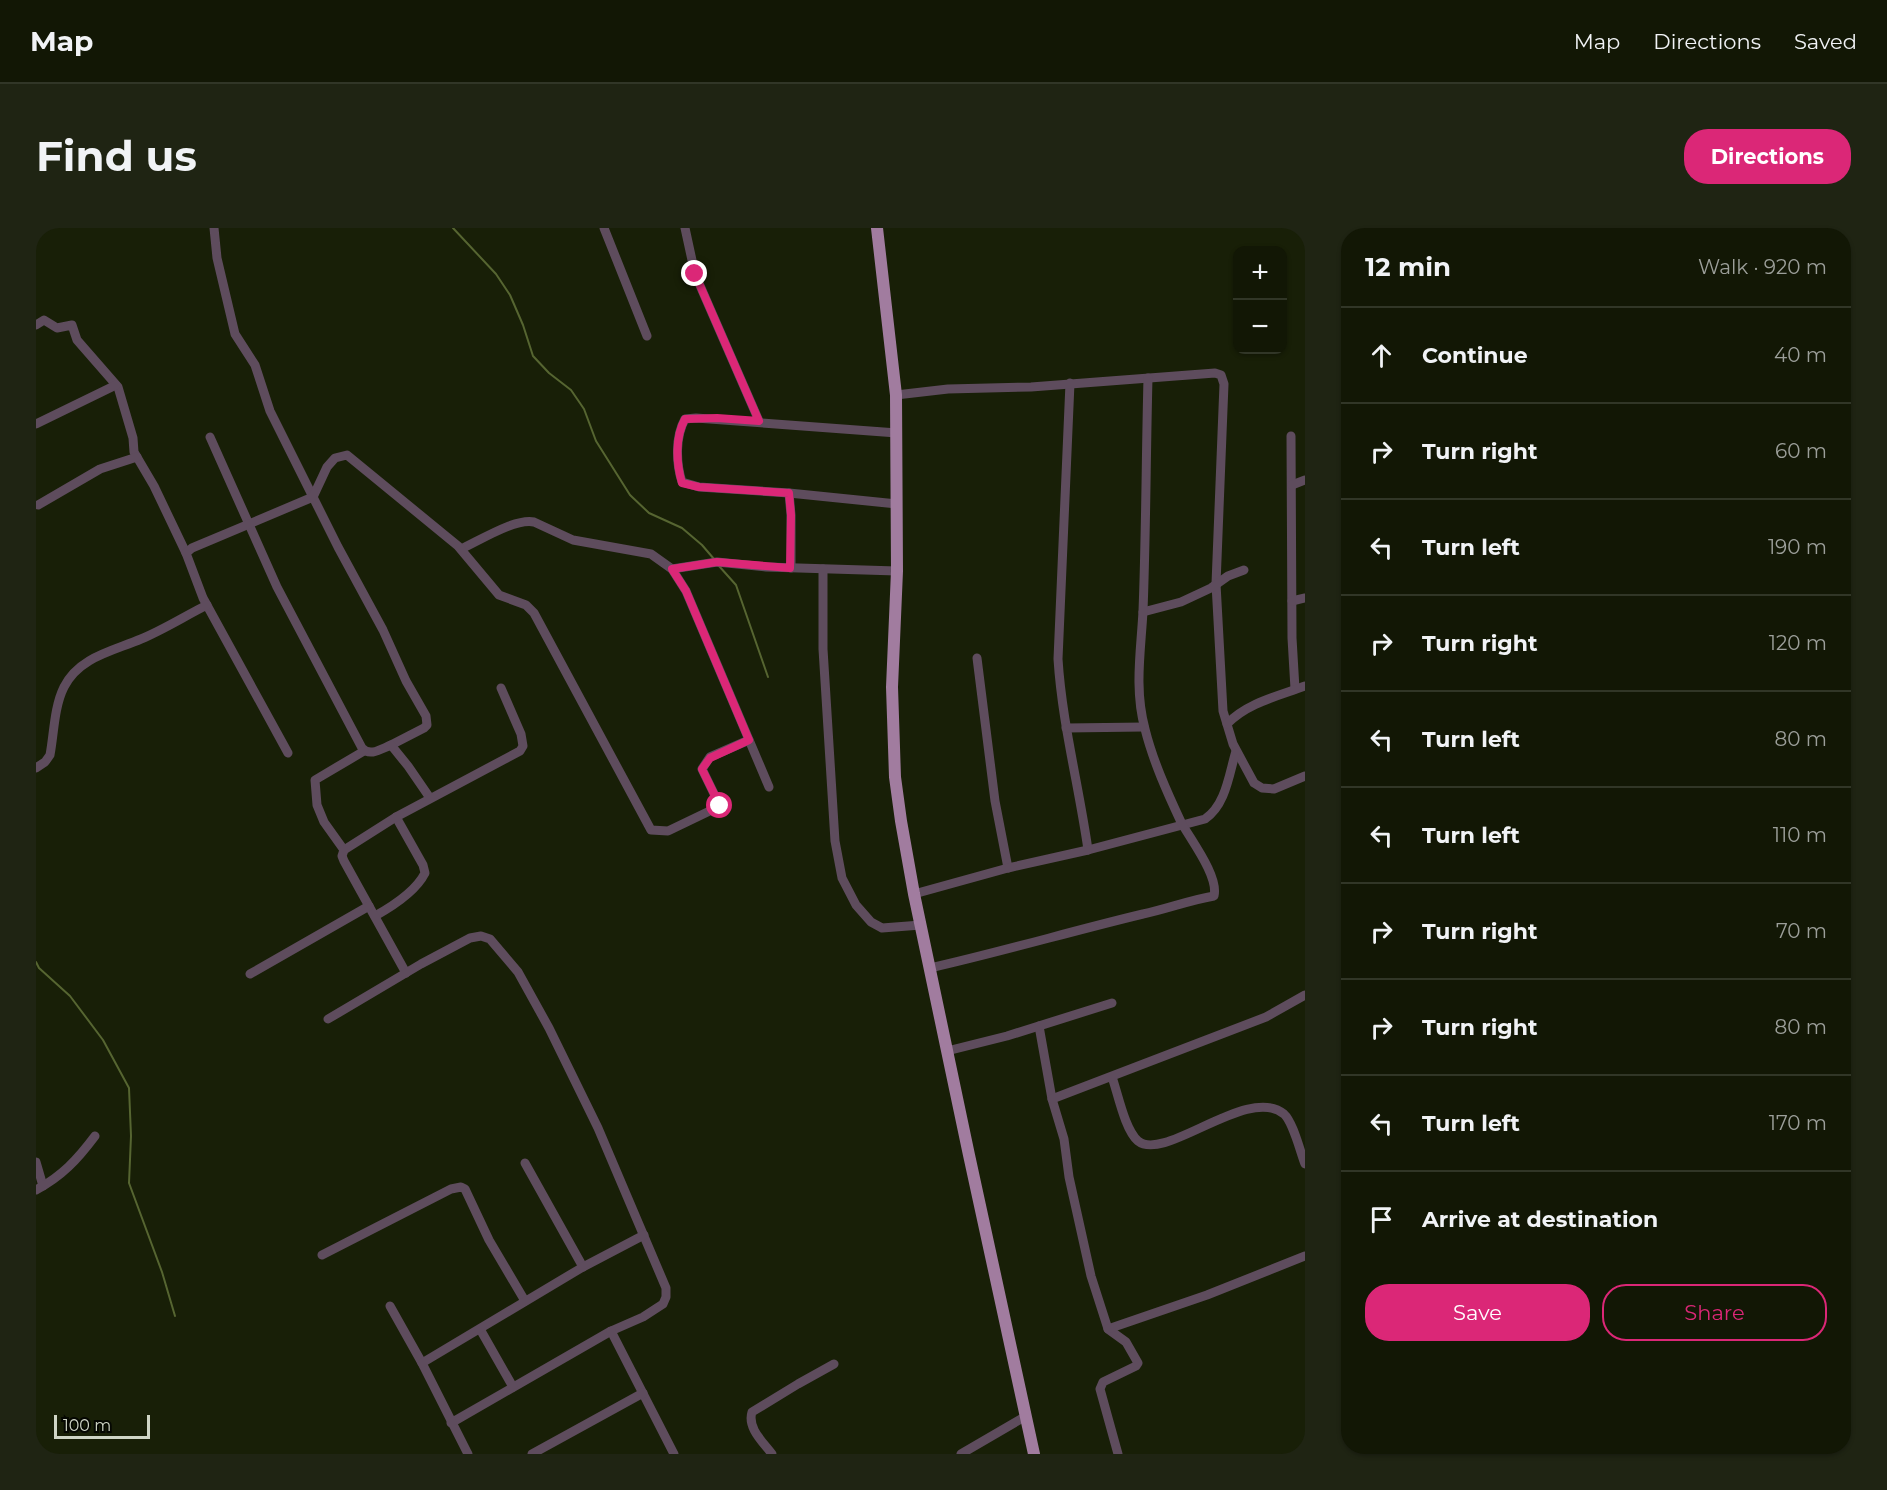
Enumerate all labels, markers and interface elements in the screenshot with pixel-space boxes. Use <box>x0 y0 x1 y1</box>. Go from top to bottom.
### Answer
text: Map <box>30 24 93 58</box>
text: Map <box>1574 29 1620 54</box>
text: Directions <box>1653 29 1761 54</box>
text: Saved <box>1794 29 1857 54</box>
button: Directions <box>1684 129 1851 184</box>
text: Find us <box>36 130 197 182</box>
map controls <box>1233 246 1287 354</box>
button: + <box>1233 246 1287 300</box>
text: 12 min <box>1365 251 1451 283</box>
text: Walk · 920 m <box>1698 255 1827 279</box>
route end <box>681 260 707 286</box>
button: − <box>1233 300 1287 354</box>
icon: ahead <box>1365 339 1398 372</box>
text: Continue <box>1422 342 1528 369</box>
text: 40 m <box>1774 343 1827 367</box>
icon: right <box>1365 435 1398 468</box>
text: Turn right <box>1422 438 1537 465</box>
text: 60 m <box>1775 439 1827 463</box>
icon: left <box>1365 531 1398 564</box>
text: Turn left <box>1422 534 1520 561</box>
text: 190 m <box>1768 535 1827 559</box>
icon: right <box>1365 627 1398 660</box>
text: Turn right <box>1422 630 1537 657</box>
text: 120 m <box>1769 631 1827 655</box>
icon: left <box>1365 723 1398 756</box>
text: Turn left <box>1422 726 1520 753</box>
text: 80 m <box>1775 727 1827 751</box>
route start <box>706 792 732 818</box>
icon: left <box>1365 819 1398 852</box>
text: Turn left <box>1422 822 1520 849</box>
text: 110 m <box>1773 823 1827 847</box>
icon: right <box>1365 915 1398 948</box>
text: Turn right <box>1422 918 1537 945</box>
text: 70 m <box>1776 919 1827 943</box>
icon: right <box>1365 1011 1398 1044</box>
text: Turn right <box>1422 1014 1537 1041</box>
text: 80 m <box>1775 1015 1827 1039</box>
icon: left <box>1365 1107 1398 1140</box>
text: Turn left <box>1422 1110 1520 1137</box>
text: 170 m <box>1769 1111 1827 1135</box>
icon: arrive <box>1365 1203 1398 1236</box>
text: Arrive at destination <box>1422 1206 1658 1233</box>
button: Save <box>1365 1284 1590 1341</box>
button: Share <box>1602 1284 1827 1341</box>
scale bar <box>54 1412 150 1440</box>
text: 100 m <box>63 1416 111 1435</box>

